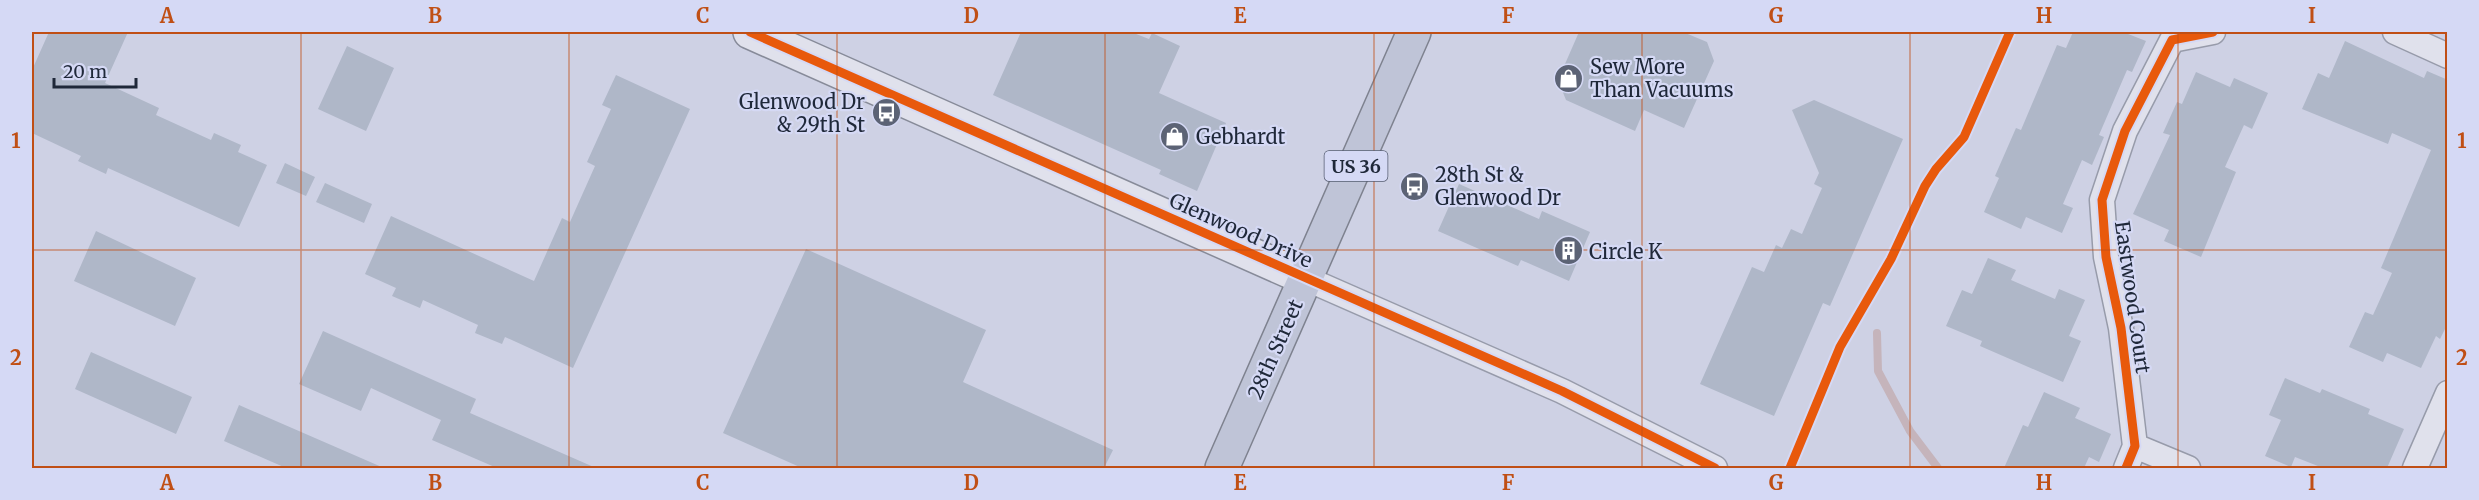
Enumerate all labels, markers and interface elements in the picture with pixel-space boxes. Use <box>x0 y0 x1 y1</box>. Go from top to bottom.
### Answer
text: A <box>159 3 175 28</box>
text: B <box>428 3 442 28</box>
text: C <box>696 3 710 28</box>
text: D <box>963 3 979 28</box>
text: E <box>1233 3 1247 28</box>
text: F <box>1502 3 1515 28</box>
text: G <box>1769 3 1784 28</box>
text: H <box>2036 3 2052 28</box>
text: I <box>2308 3 2316 28</box>
scale bar <box>54 51 136 89</box>
place label: Sew More Than Vacuums <box>1590 54 1733 102</box>
text: 20 m <box>63 60 107 83</box>
shop icon: Sew More Than Vacuums <box>1553 62 1585 94</box>
place label: Glenwood Dr & 29th St <box>739 89 865 137</box>
bus stop icon: Glenwood Dr & 29th St <box>870 97 902 129</box>
shop icon: Gebhardt <box>1159 120 1191 152</box>
place label: Gebhardt <box>1196 124 1285 149</box>
text: 1 <box>11 128 21 153</box>
text: 1 <box>2457 128 2467 153</box>
road number: US 36 <box>1324 151 1388 181</box>
place label: 28th St & Glenwood Dr <box>1435 162 1561 210</box>
bus stop icon: 28th St & Glenwood Dr <box>1398 170 1430 202</box>
street label: Glenwood Drive <box>1166 187 1316 273</box>
street label: Eastwood Court <box>2110 219 2156 375</box>
building icon: Circle K <box>1552 235 1584 267</box>
place label: Circle K <box>1589 239 1663 264</box>
street label: 28th Street <box>1242 295 1308 403</box>
text: 2 <box>10 345 22 370</box>
text: 2 <box>2456 345 2468 370</box>
text: A <box>159 470 175 495</box>
text: B <box>428 470 442 495</box>
text: C <box>696 470 710 495</box>
text: D <box>963 470 979 495</box>
text: E <box>1233 470 1247 495</box>
text: F <box>1502 470 1515 495</box>
text: G <box>1769 470 1784 495</box>
text: H <box>2036 470 2052 495</box>
text: I <box>2308 470 2316 495</box>

